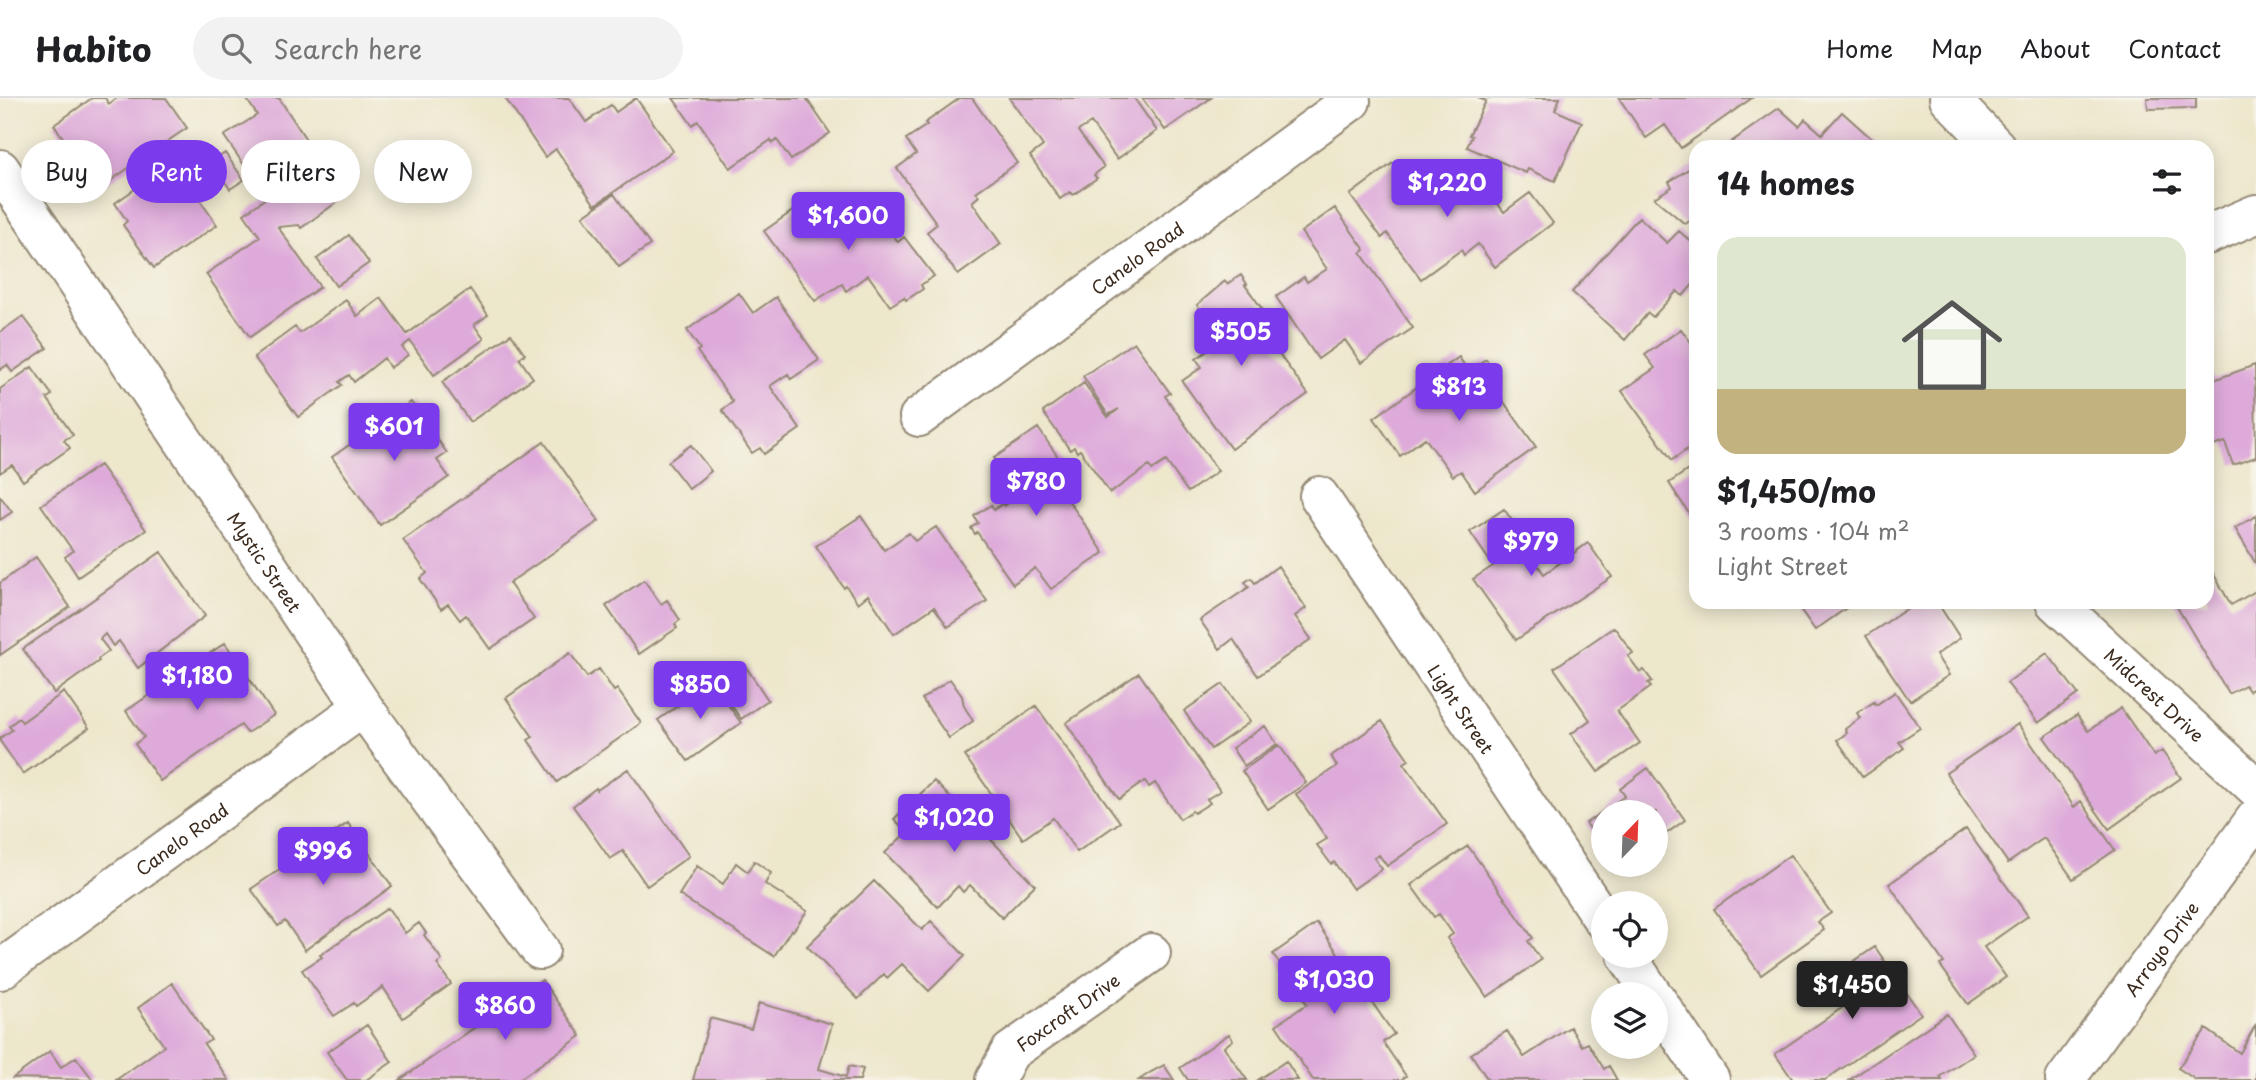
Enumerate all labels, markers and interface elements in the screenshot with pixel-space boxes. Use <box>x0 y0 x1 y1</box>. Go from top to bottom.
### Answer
search box <box>193 17 683 80</box>
text: Habito <box>35 23 151 73</box>
icon: search <box>217 29 255 67</box>
text: Search here <box>273 29 422 68</box>
text: Home <box>1826 30 1893 66</box>
text: Map <box>1931 30 1982 66</box>
text: About <box>2020 30 2090 66</box>
text: Contact <box>2128 30 2221 66</box>
chip: Buy <box>21 140 112 203</box>
chip: Rent <box>126 140 227 203</box>
chip: Filters <box>241 140 360 203</box>
chip: New <box>374 140 472 203</box>
pin: $1,220 <box>1390 159 1504 219</box>
text: 14 homes <box>1717 160 1855 205</box>
icon: filters <box>2148 163 2186 201</box>
text: $1,220 <box>1407 164 1487 199</box>
pin: $1,600 <box>791 192 905 252</box>
text: $1,600 <box>808 197 888 232</box>
street label: Canelo Road <box>1085 214 1189 301</box>
icon: home <box>1889 282 2015 408</box>
pin: $505 <box>1200 308 1282 368</box>
text: $505 <box>1210 313 1272 348</box>
pin: $813 <box>1418 364 1500 423</box>
text: $813 <box>1432 368 1486 403</box>
pin: $601 <box>353 404 435 463</box>
text: $601 <box>364 408 424 443</box>
pin: $780 <box>995 458 1077 518</box>
text: $780 <box>1006 463 1066 498</box>
text: $1,450/mo <box>1717 468 1876 513</box>
street label: Mystic Street <box>221 506 309 618</box>
text: 3 rooms · 104 m² <box>1717 513 1910 548</box>
pin: $979 <box>1490 518 1572 578</box>
text: $979 <box>1503 523 1559 558</box>
text: Light Street <box>1717 548 1848 583</box>
street label: Midcrest Drive <box>2099 641 2211 748</box>
pin: $1,180 <box>140 652 254 712</box>
text: $1,180 <box>161 657 233 692</box>
street label: Light Street <box>1422 659 1501 759</box>
pin: $850 <box>659 662 741 721</box>
text: $850 <box>670 666 730 701</box>
pin: $1,020 <box>897 794 1011 854</box>
street label: Canelo Road <box>129 796 233 882</box>
text: $1,020 <box>914 799 994 834</box>
north arrow <box>1591 800 1668 877</box>
map controls <box>1591 800 1668 1059</box>
pin: $996 <box>282 828 364 887</box>
text: $996 <box>294 832 352 867</box>
button: locate <box>1591 891 1668 968</box>
street label: Arroyo Drive <box>2117 895 2205 1001</box>
pin: $1,030 <box>1277 956 1391 1016</box>
text: $1,030 <box>1294 961 1374 996</box>
pin: $1,450 <box>1795 962 1909 1021</box>
street label: Foxcroft Drive <box>1010 966 1125 1057</box>
text: $1,450 <box>1813 966 1891 1001</box>
pin: $860 <box>464 982 546 1042</box>
button: layers <box>1591 982 1668 1059</box>
text: $860 <box>474 987 536 1022</box>

